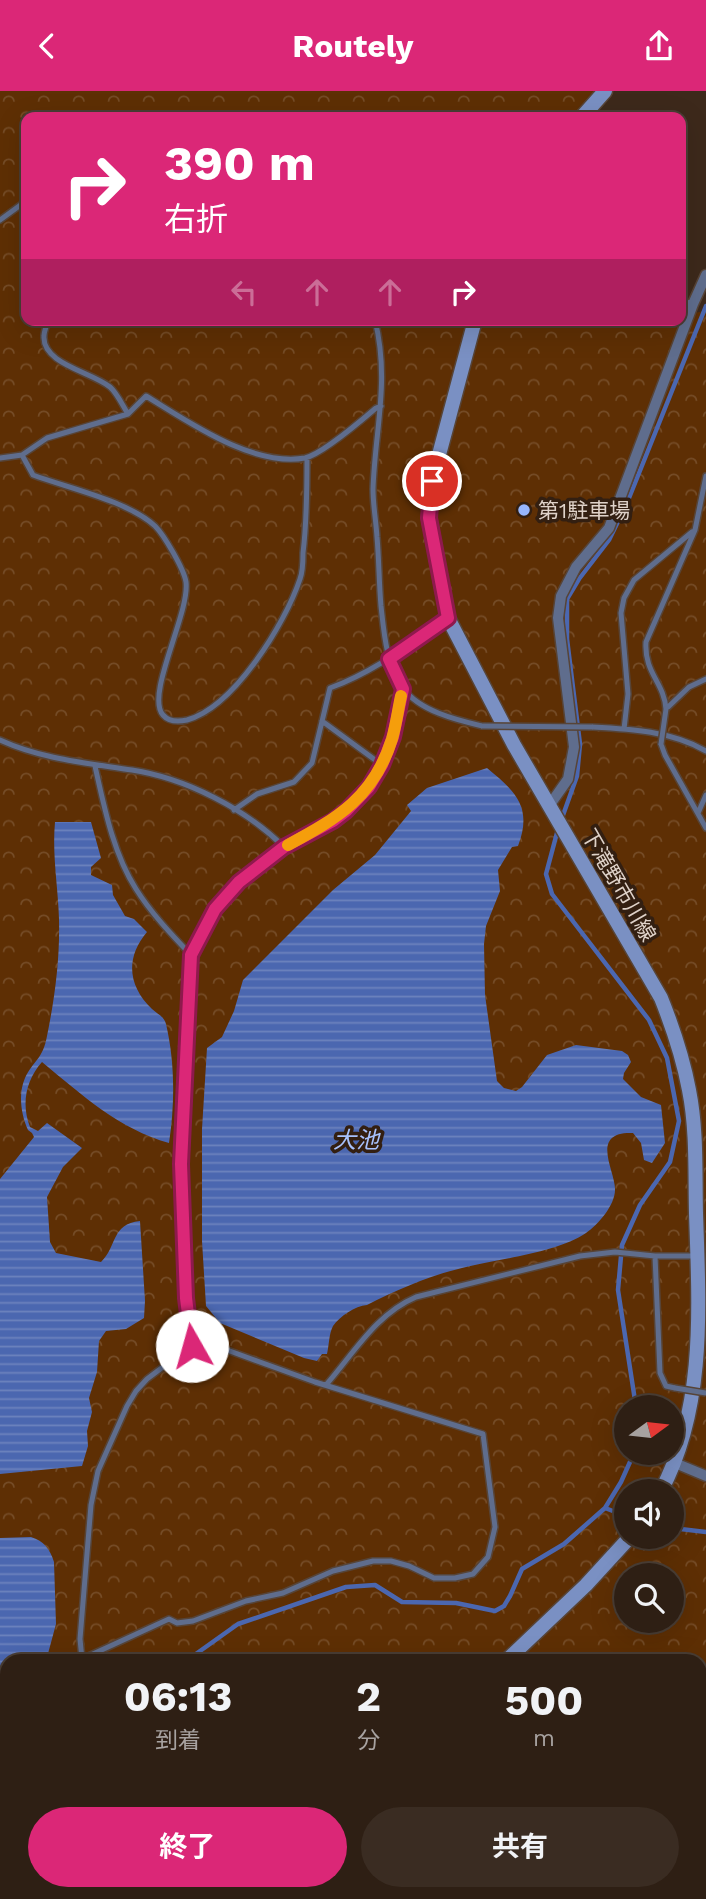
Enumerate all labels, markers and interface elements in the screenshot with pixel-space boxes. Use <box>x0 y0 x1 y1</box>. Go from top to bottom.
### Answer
icon: back <box>28 27 66 65</box>
text: Routely <box>292 27 414 65</box>
icon: share <box>640 27 678 65</box>
text: 390 m <box>164 134 315 192</box>
icon: right <box>49 140 140 231</box>
text: 右折 <box>164 200 228 238</box>
icon: left <box>225 273 263 311</box>
icon: ahead <box>298 273 336 311</box>
icon: ahead <box>371 273 409 311</box>
icon: right <box>444 273 482 311</box>
pin <box>402 451 462 511</box>
icon: arrive <box>413 462 451 500</box>
place label: 第1駐車場 <box>538 498 630 523</box>
marker: 第1駐車場 <box>516 502 532 518</box>
street label: 下滝野市川線 <box>577 824 661 946</box>
water label: 大池 <box>333 1127 381 1154</box>
position arrow <box>155 1309 229 1383</box>
north arrow <box>614 1395 684 1465</box>
map controls <box>614 1395 684 1633</box>
button: sound <box>614 1479 684 1549</box>
button: search <box>614 1563 684 1633</box>
text: 06:13 <box>124 1672 232 1721</box>
text: 2 <box>356 1672 381 1721</box>
text: 500 <box>505 1676 583 1725</box>
text: m <box>533 1725 555 1752</box>
text: 到着 <box>155 1727 201 1754</box>
text: 分 <box>357 1727 380 1754</box>
button: 終了 <box>28 1807 347 1887</box>
button: 共有 <box>361 1807 679 1887</box>

